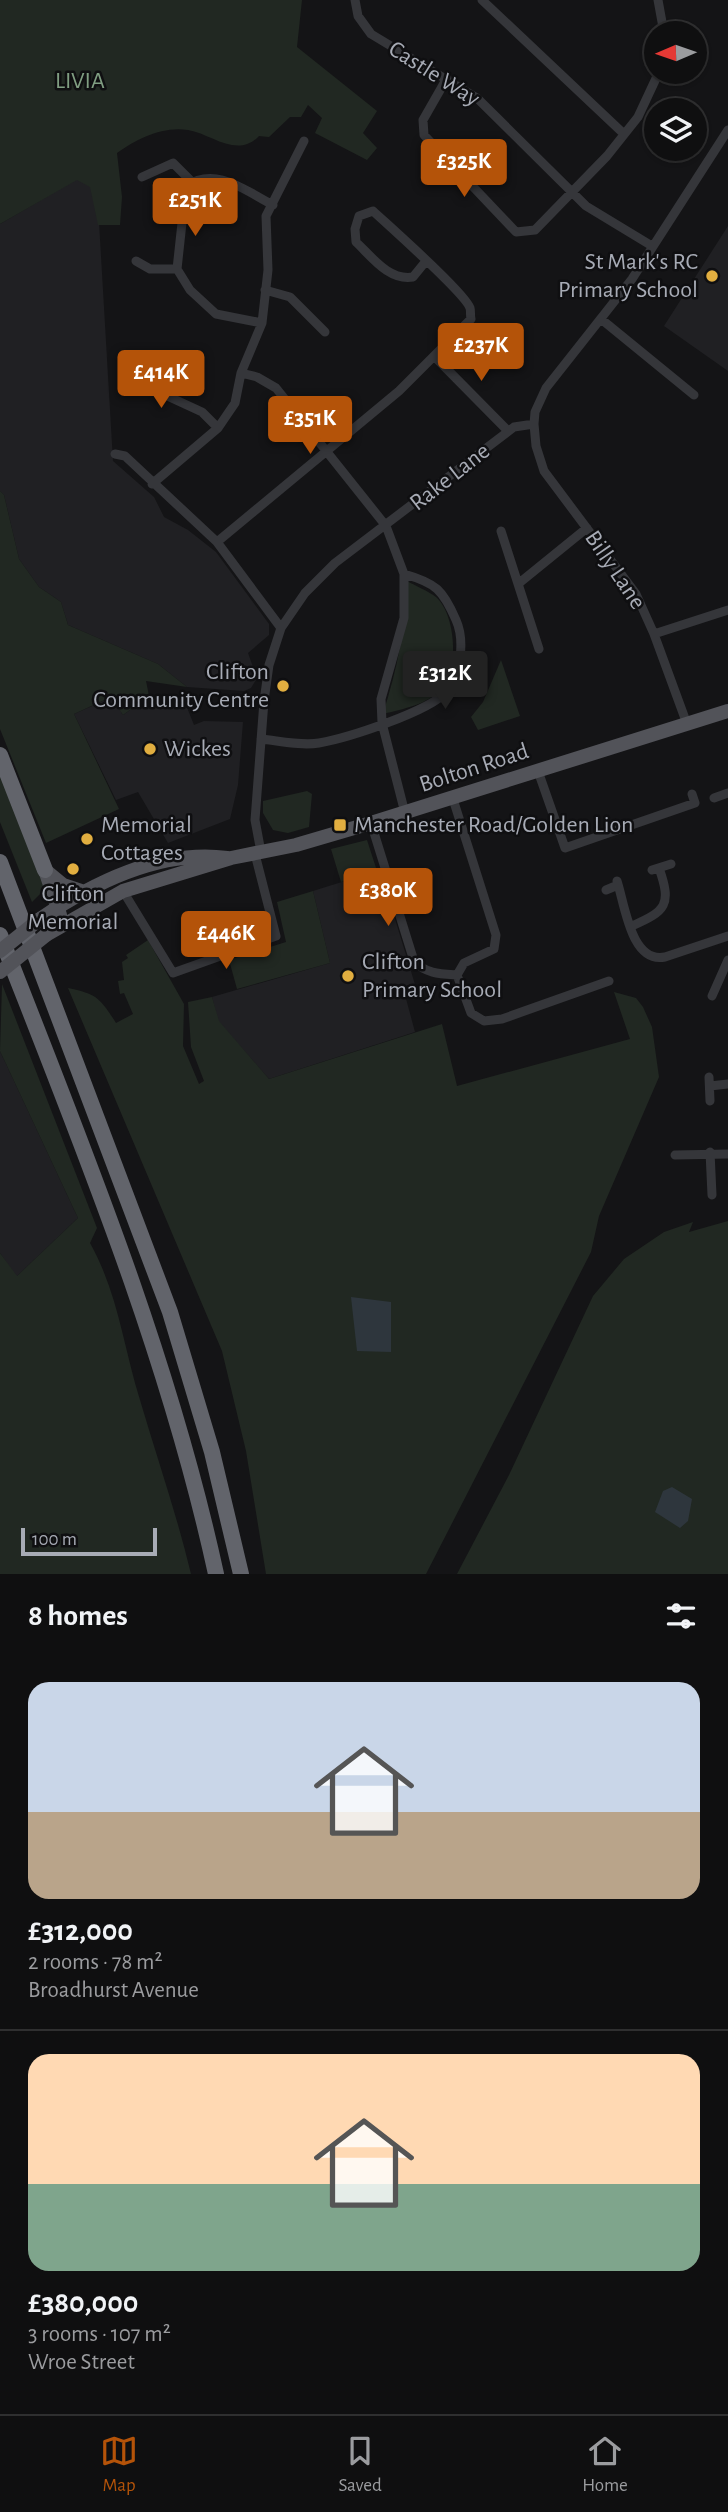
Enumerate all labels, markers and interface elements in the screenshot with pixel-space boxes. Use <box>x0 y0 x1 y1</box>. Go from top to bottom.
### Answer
north arrow <box>644 21 707 84</box>
map controls <box>644 21 707 161</box>
street label: Castle Way <box>384 37 484 111</box>
park label: LIVIA <box>55 69 105 93</box>
button: layers <box>644 98 707 161</box>
pin: £325K <box>415 140 513 199</box>
text: £325K <box>437 150 491 173</box>
pin: £251K <box>146 178 244 238</box>
text: £251K <box>169 189 221 212</box>
place label: St Mark's RC Primary School <box>558 250 698 302</box>
marker: St Mark's RC Primary School <box>704 268 720 284</box>
pin: £237K <box>432 324 530 383</box>
text: £237K <box>454 334 508 357</box>
pin: £414K <box>112 350 210 410</box>
text: £414K <box>133 361 189 384</box>
pin: £351K <box>261 396 359 456</box>
text: £351K <box>284 407 336 430</box>
street label: Rake Lane <box>406 439 494 515</box>
street label: Billy Lane <box>580 526 650 614</box>
pin: £312K <box>396 652 494 711</box>
place label: Clifton Community Centre <box>93 660 269 712</box>
text: £312K <box>419 662 471 685</box>
marker: Clifton Community Centre <box>275 678 291 694</box>
place label: Wickes <box>164 737 231 761</box>
street label: Bolton Road <box>416 739 532 797</box>
marker: Wickes <box>142 741 158 757</box>
place label: Memorial Cottages <box>101 813 192 865</box>
place label: Manchester Road/Golden Lion <box>354 813 634 837</box>
marker: Manchester Road/Golden Lion <box>332 817 348 833</box>
marker: Memorial Cottages <box>79 831 95 847</box>
marker: Clifton Memorial <box>65 861 81 877</box>
pin: £380K <box>339 869 437 928</box>
text: £380K <box>360 879 416 902</box>
place label: Clifton Memorial <box>28 882 118 934</box>
pin: £446K <box>177 912 275 971</box>
text: £446K <box>197 922 255 945</box>
place label: Clifton Primary School <box>362 950 502 1002</box>
marker: Clifton Primary School <box>340 968 356 984</box>
scale bar <box>21 1525 158 1557</box>
text: 100 m <box>32 1530 77 1549</box>
icon: filters <box>662 1597 700 1635</box>
text: 8 homes <box>28 1601 128 1631</box>
icon: home <box>301 1728 427 1854</box>
text: £312,000 <box>28 1916 133 1946</box>
text: 2 rooms · 78 m² <box>28 1951 163 1974</box>
text: Broadhurst Avenue <box>28 1979 199 2002</box>
icon: home <box>301 2100 427 2226</box>
text: £380,000 <box>28 2288 139 2318</box>
text: 3 rooms · 107 m² <box>28 2323 171 2346</box>
text: Wroe Street <box>28 2351 135 2374</box>
tab: Map <box>100 2432 138 2497</box>
tab: Saved <box>338 2432 382 2497</box>
tab: Home <box>582 2432 628 2497</box>

